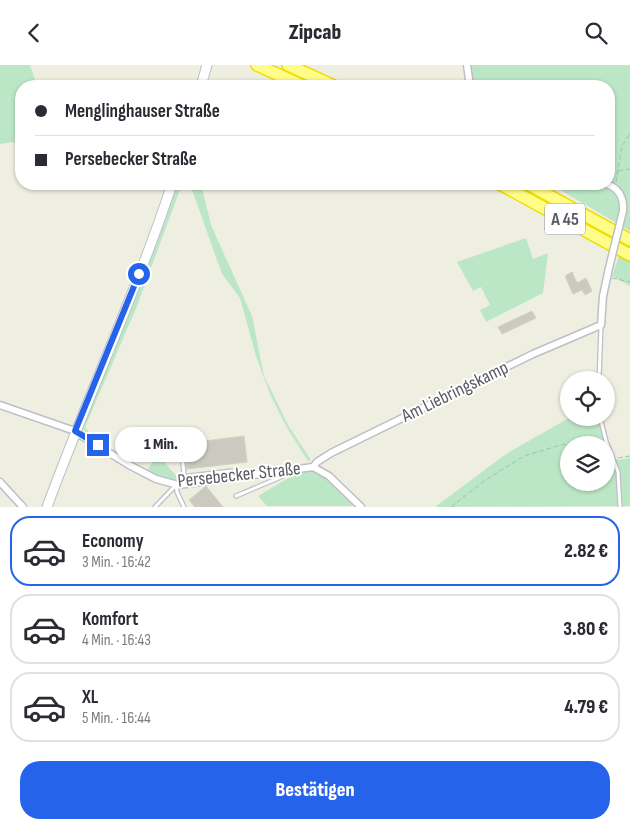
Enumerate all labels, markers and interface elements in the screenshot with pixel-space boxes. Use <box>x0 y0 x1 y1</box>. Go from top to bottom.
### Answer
icon: back <box>20 19 48 47</box>
text: Zipcab <box>289 19 341 46</box>
icon: search <box>582 19 610 47</box>
text: Menglinghauser Straße <box>65 100 220 123</box>
text: Persebecker Straße <box>65 148 197 171</box>
road number: A 45 <box>545 203 585 235</box>
route start <box>128 263 150 285</box>
street label: Am Liebringskamp <box>397 356 512 428</box>
map controls <box>560 371 615 491</box>
button: locate <box>560 371 615 426</box>
callout: 1 Min. <box>116 427 208 463</box>
route end <box>87 434 109 456</box>
text: 1 Min. <box>144 435 178 454</box>
button: layers <box>560 436 615 491</box>
street label: Persebecker Straße <box>176 457 302 493</box>
icon: car <box>22 529 67 574</box>
text: Economy <box>82 530 144 553</box>
text: 2.82 € <box>564 540 608 563</box>
text: 3 Min. · 16:42 <box>82 553 151 572</box>
icon: car <box>22 607 67 652</box>
text: Komfort <box>82 608 138 631</box>
text: 3.80 € <box>563 618 608 641</box>
text: 4 Min. · 16:43 <box>82 631 151 650</box>
icon: car <box>22 685 67 730</box>
text: XL <box>82 686 98 709</box>
text: 4.79 € <box>564 696 608 719</box>
text: 5 Min. · 16:44 <box>82 709 151 728</box>
button: Bestätigen <box>20 761 610 819</box>

